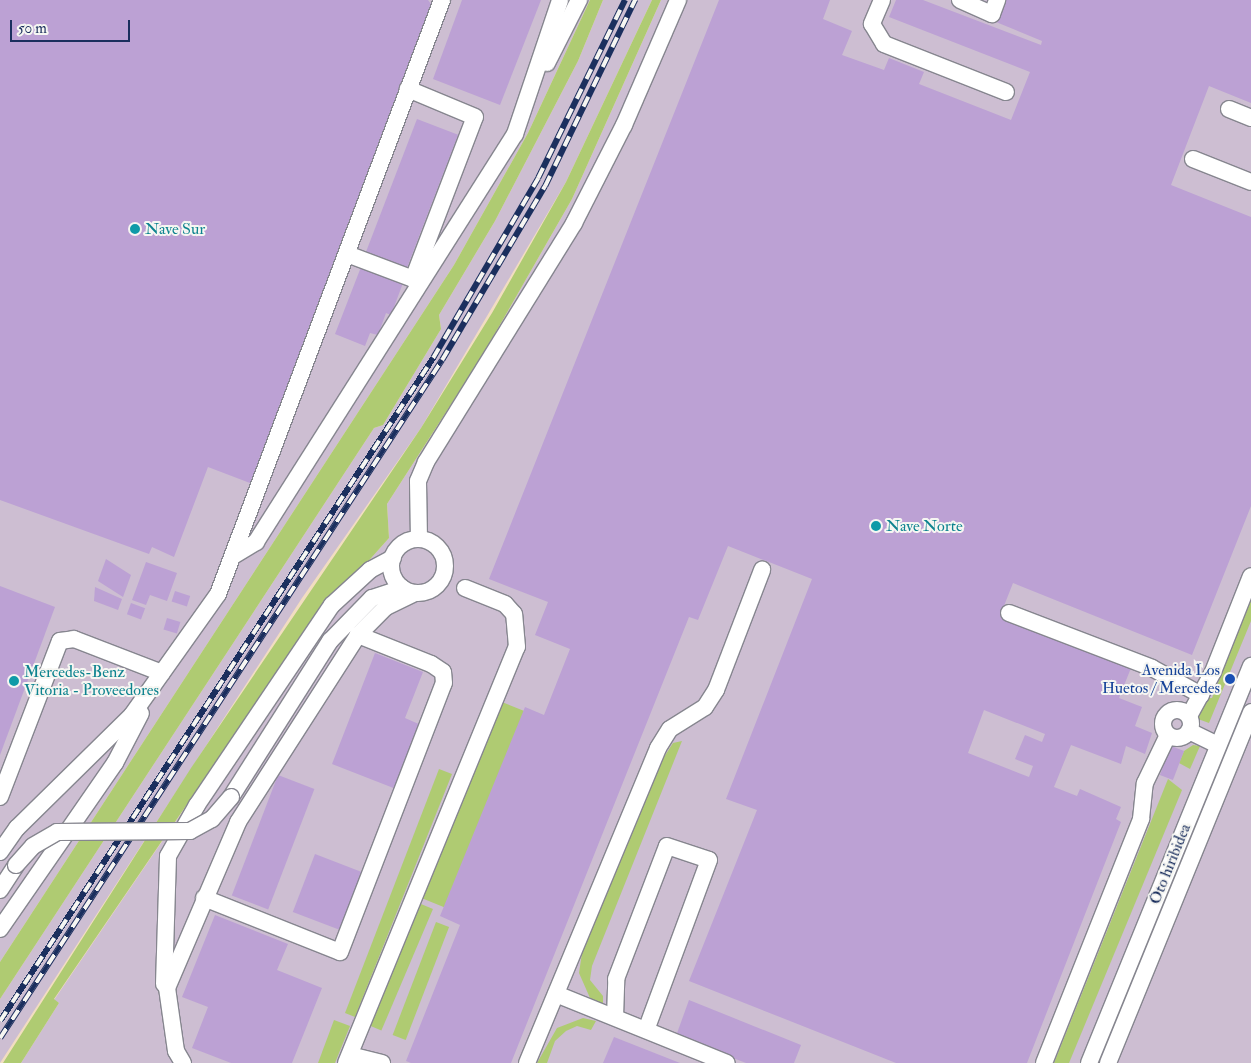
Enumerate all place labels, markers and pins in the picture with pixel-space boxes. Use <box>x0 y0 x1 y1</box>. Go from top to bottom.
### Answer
place label: Nave Sur <box>145 219 205 239</box>
marker: Nave Sur <box>129 223 141 235</box>
place label: Nave Norte <box>886 516 963 536</box>
marker: Nave Norte <box>870 520 882 532</box>
place label: Avenida Los Huetos / Mercedes <box>1102 660 1220 698</box>
place label: Mercedes-Benz Vitoria - Proveedores <box>24 662 159 700</box>
marker: Avenida Los Huetos / Mercedes <box>1224 673 1236 685</box>
marker: Mercedes-Benz Vitoria - Proveedores <box>8 675 20 687</box>

